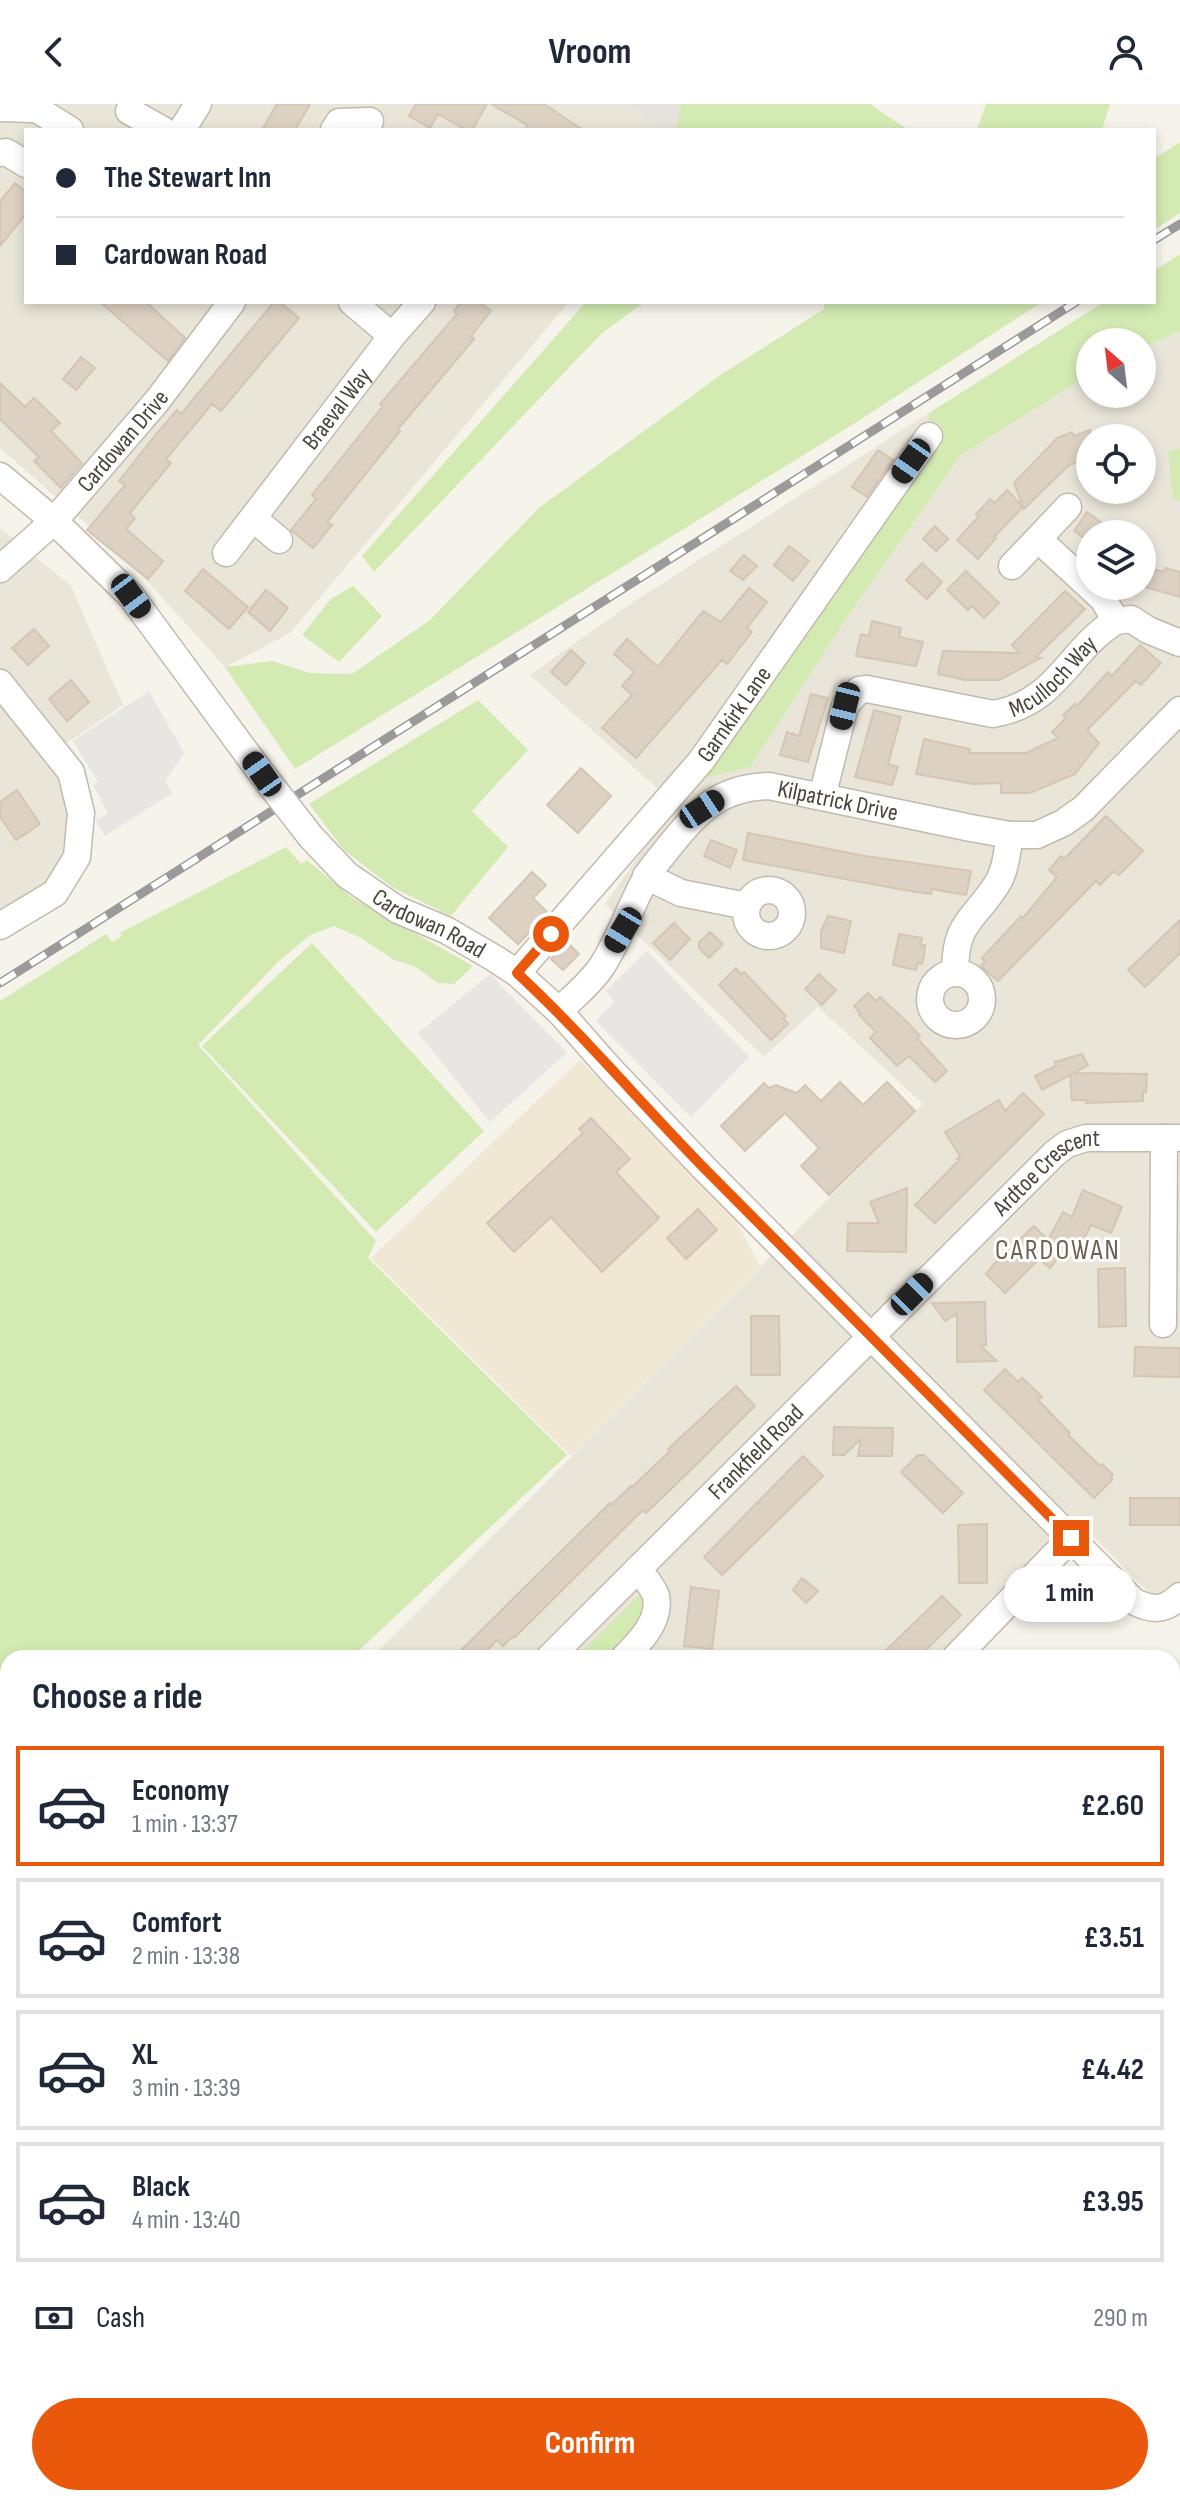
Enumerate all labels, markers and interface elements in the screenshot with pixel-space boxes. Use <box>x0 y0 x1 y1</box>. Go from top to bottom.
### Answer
icon: back <box>32 30 76 74</box>
icon: person <box>1104 30 1148 74</box>
text: Vroom <box>549 31 631 74</box>
text: The Stewart Inn <box>104 160 271 196</box>
text: Cardowan Road <box>104 237 267 273</box>
north arrow <box>1076 328 1156 408</box>
map controls <box>1076 328 1156 600</box>
street label: Braeval Way <box>296 362 377 455</box>
street label: Cardowan Drive <box>71 384 175 498</box>
button: locate <box>1076 424 1156 504</box>
car <box>887 434 935 488</box>
button: layers <box>1076 520 1156 600</box>
car <box>107 570 155 622</box>
street label: Mculloch Way <box>1005 629 1103 723</box>
street label: Garnkirk Lane <box>690 661 777 767</box>
car <box>828 680 862 732</box>
car <box>238 747 286 801</box>
street label: Kilpatrick Drive <box>775 774 901 827</box>
car <box>675 786 729 832</box>
street label: Cardowan Road <box>367 882 491 964</box>
car <box>600 903 646 957</box>
route start <box>533 916 569 952</box>
street label: Ardtoe Crescent <box>986 1124 1100 1222</box>
district label: CARDOWAN <box>995 1234 1121 1267</box>
car <box>887 1269 937 1319</box>
street label: Frankfield Road <box>702 1398 809 1505</box>
route end <box>1053 1520 1089 1556</box>
callout: 1 min <box>1005 1566 1137 1622</box>
text: 1 min <box>1046 1578 1094 1609</box>
text: Choose a ride <box>32 1676 203 1719</box>
icon: car <box>36 1770 108 1842</box>
text: Economy <box>132 1773 229 1809</box>
text: £2.60 <box>1081 1788 1144 1824</box>
text: 1 min · 13:37 <box>132 1809 238 1840</box>
icon: car <box>36 1902 108 1974</box>
text: Comfort <box>132 1905 222 1941</box>
text: £3.51 <box>1083 1920 1144 1956</box>
text: 2 min · 13:38 <box>132 1941 240 1972</box>
icon: car <box>36 2034 108 2106</box>
text: XL <box>132 2037 158 2073</box>
text: £4.42 <box>1081 2052 1144 2088</box>
text: 3 min · 13:39 <box>132 2073 240 2104</box>
icon: car <box>36 2166 108 2238</box>
text: Black <box>132 2169 190 2205</box>
text: £3.95 <box>1081 2184 1144 2220</box>
text: 4 min · 13:40 <box>132 2205 240 2236</box>
icon: cash <box>32 2296 76 2340</box>
text: Cash <box>96 2300 145 2336</box>
text: 290 m <box>1093 2303 1148 2334</box>
button: Confirm <box>32 2398 1148 2490</box>

